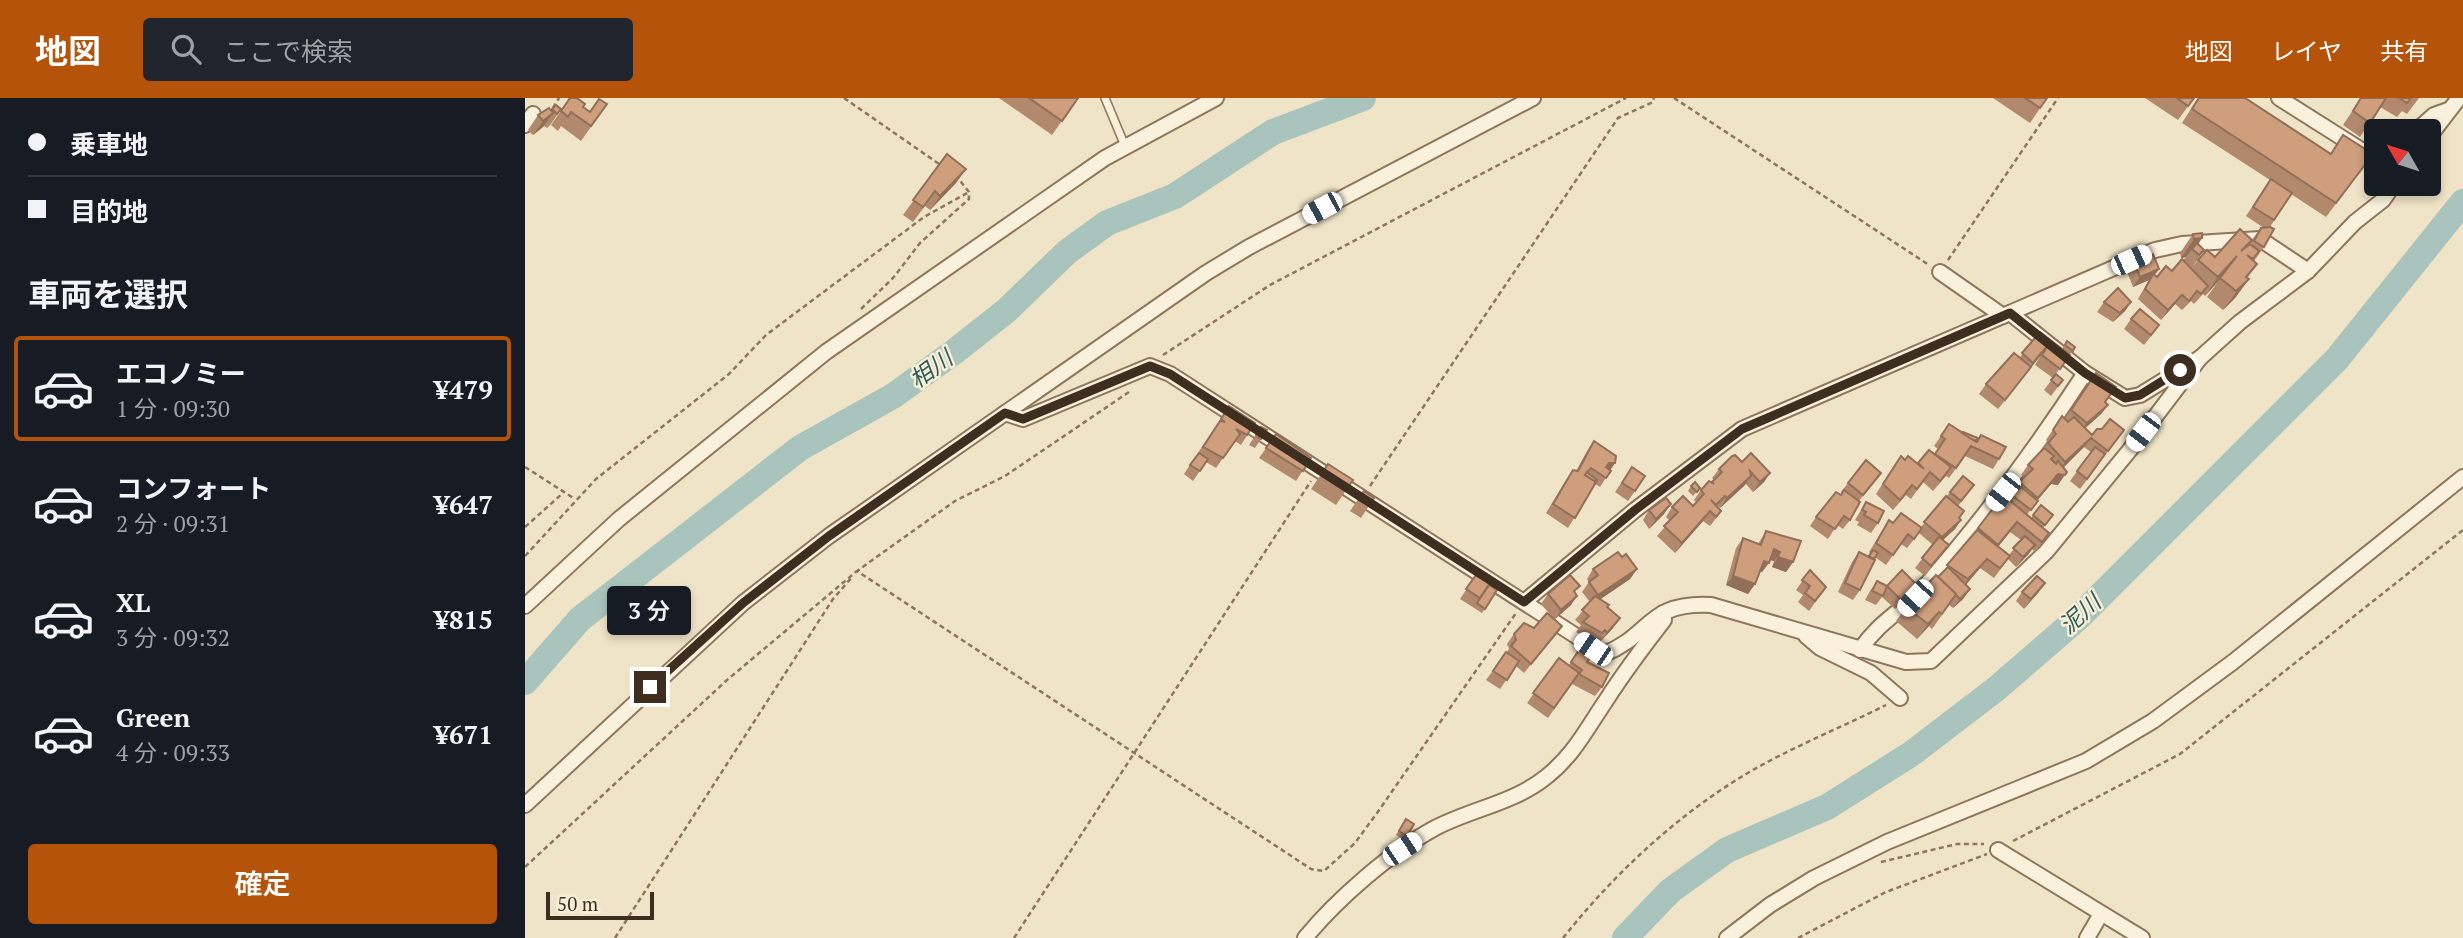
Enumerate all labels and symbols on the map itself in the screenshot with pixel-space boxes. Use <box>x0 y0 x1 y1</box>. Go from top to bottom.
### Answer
north arrow <box>2364 119 2441 196</box>
car <box>1299 189 1346 227</box>
car <box>2108 242 2155 278</box>
water label: 相川 <box>903 341 961 395</box>
route start <box>2164 354 2196 386</box>
car <box>2122 409 2165 455</box>
car <box>1982 469 2025 515</box>
car <box>1893 575 1938 621</box>
water label: 泥川 <box>2052 585 2109 641</box>
callout: 3 分 <box>608 586 692 634</box>
car <box>1570 629 1617 669</box>
route end <box>634 671 666 703</box>
car <box>1379 829 1426 869</box>
scale bar <box>546 889 655 921</box>

